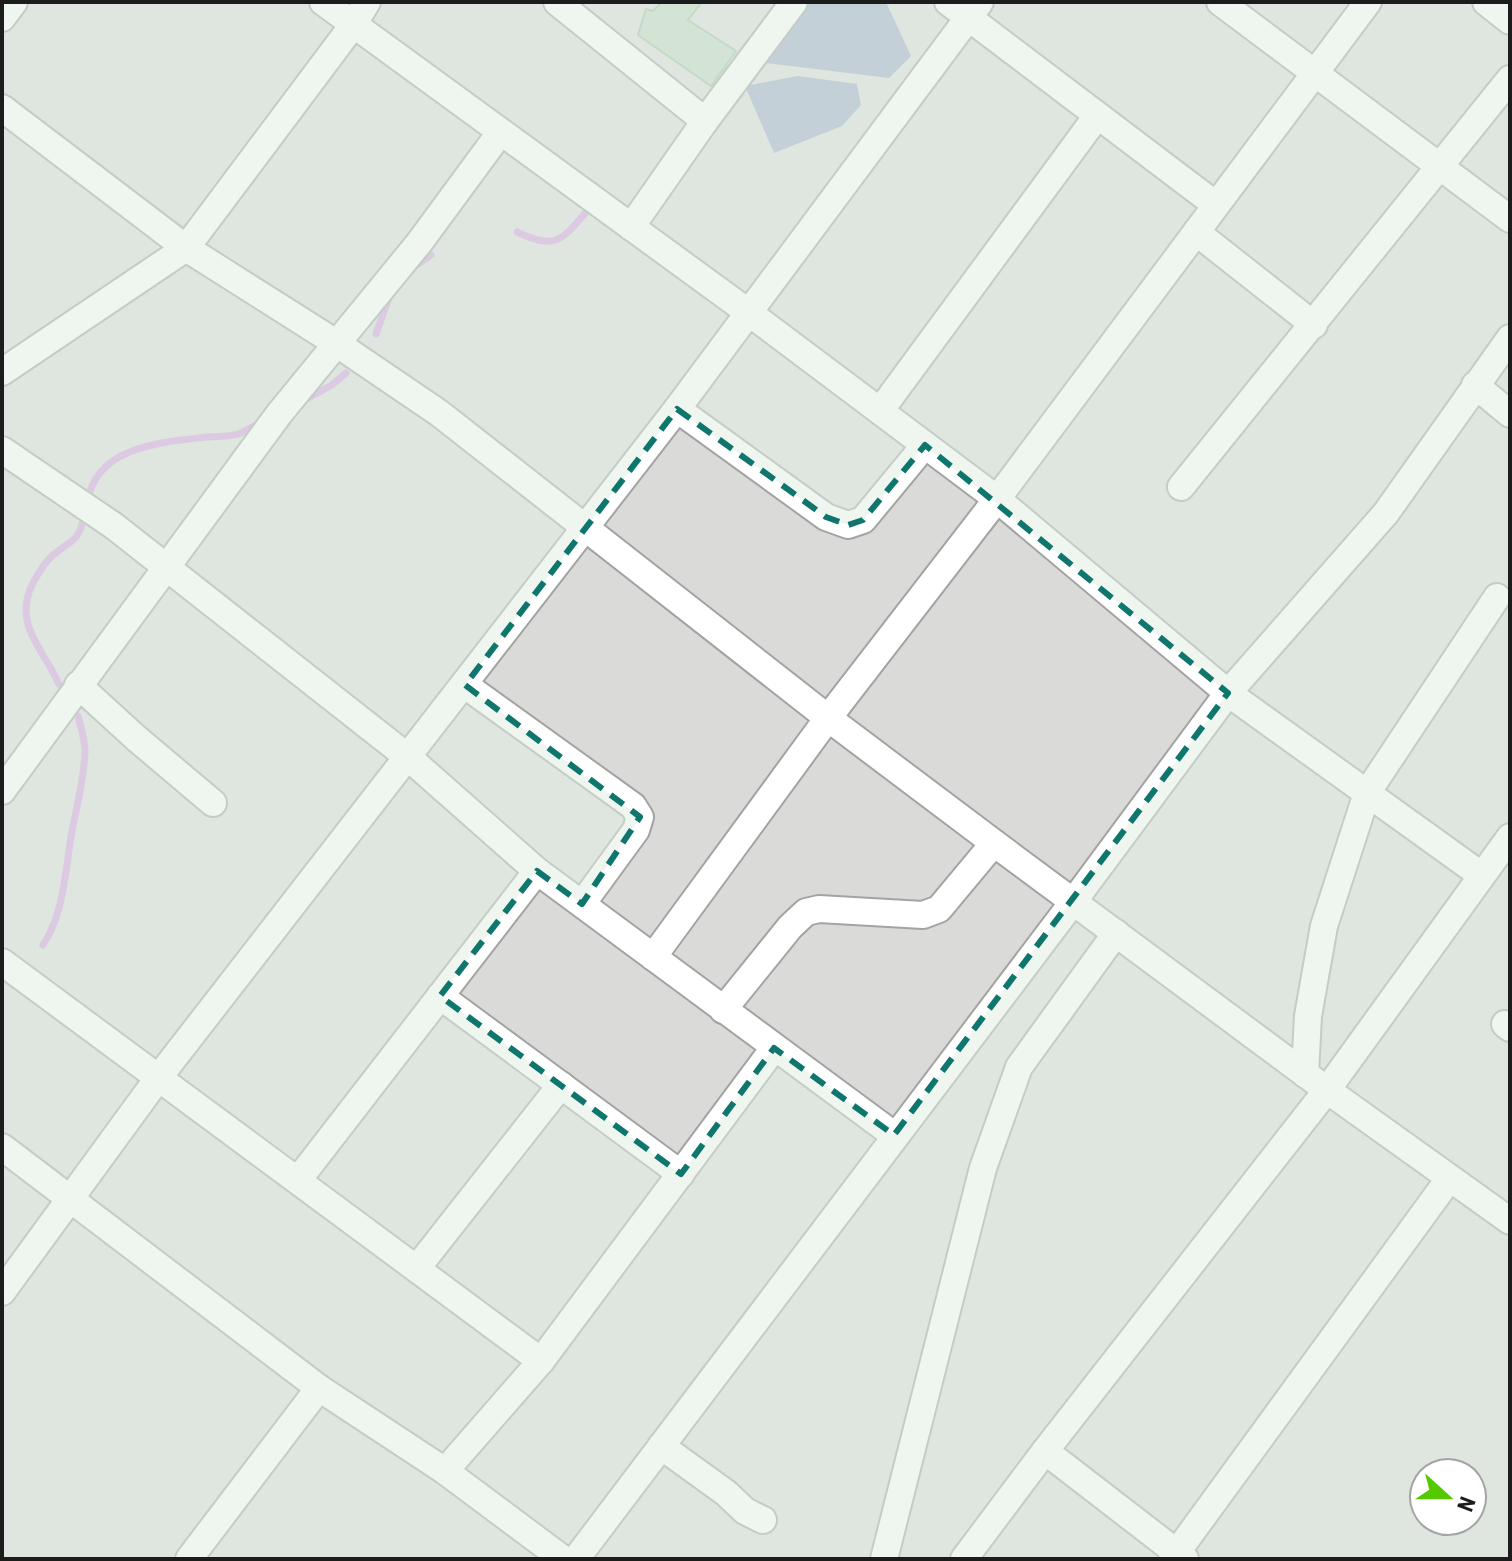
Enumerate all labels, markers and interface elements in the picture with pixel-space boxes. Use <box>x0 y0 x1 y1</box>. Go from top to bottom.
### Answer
north arrow <box>1408 1457 1488 1537</box>
text: N <box>1452 1493 1480 1515</box>

